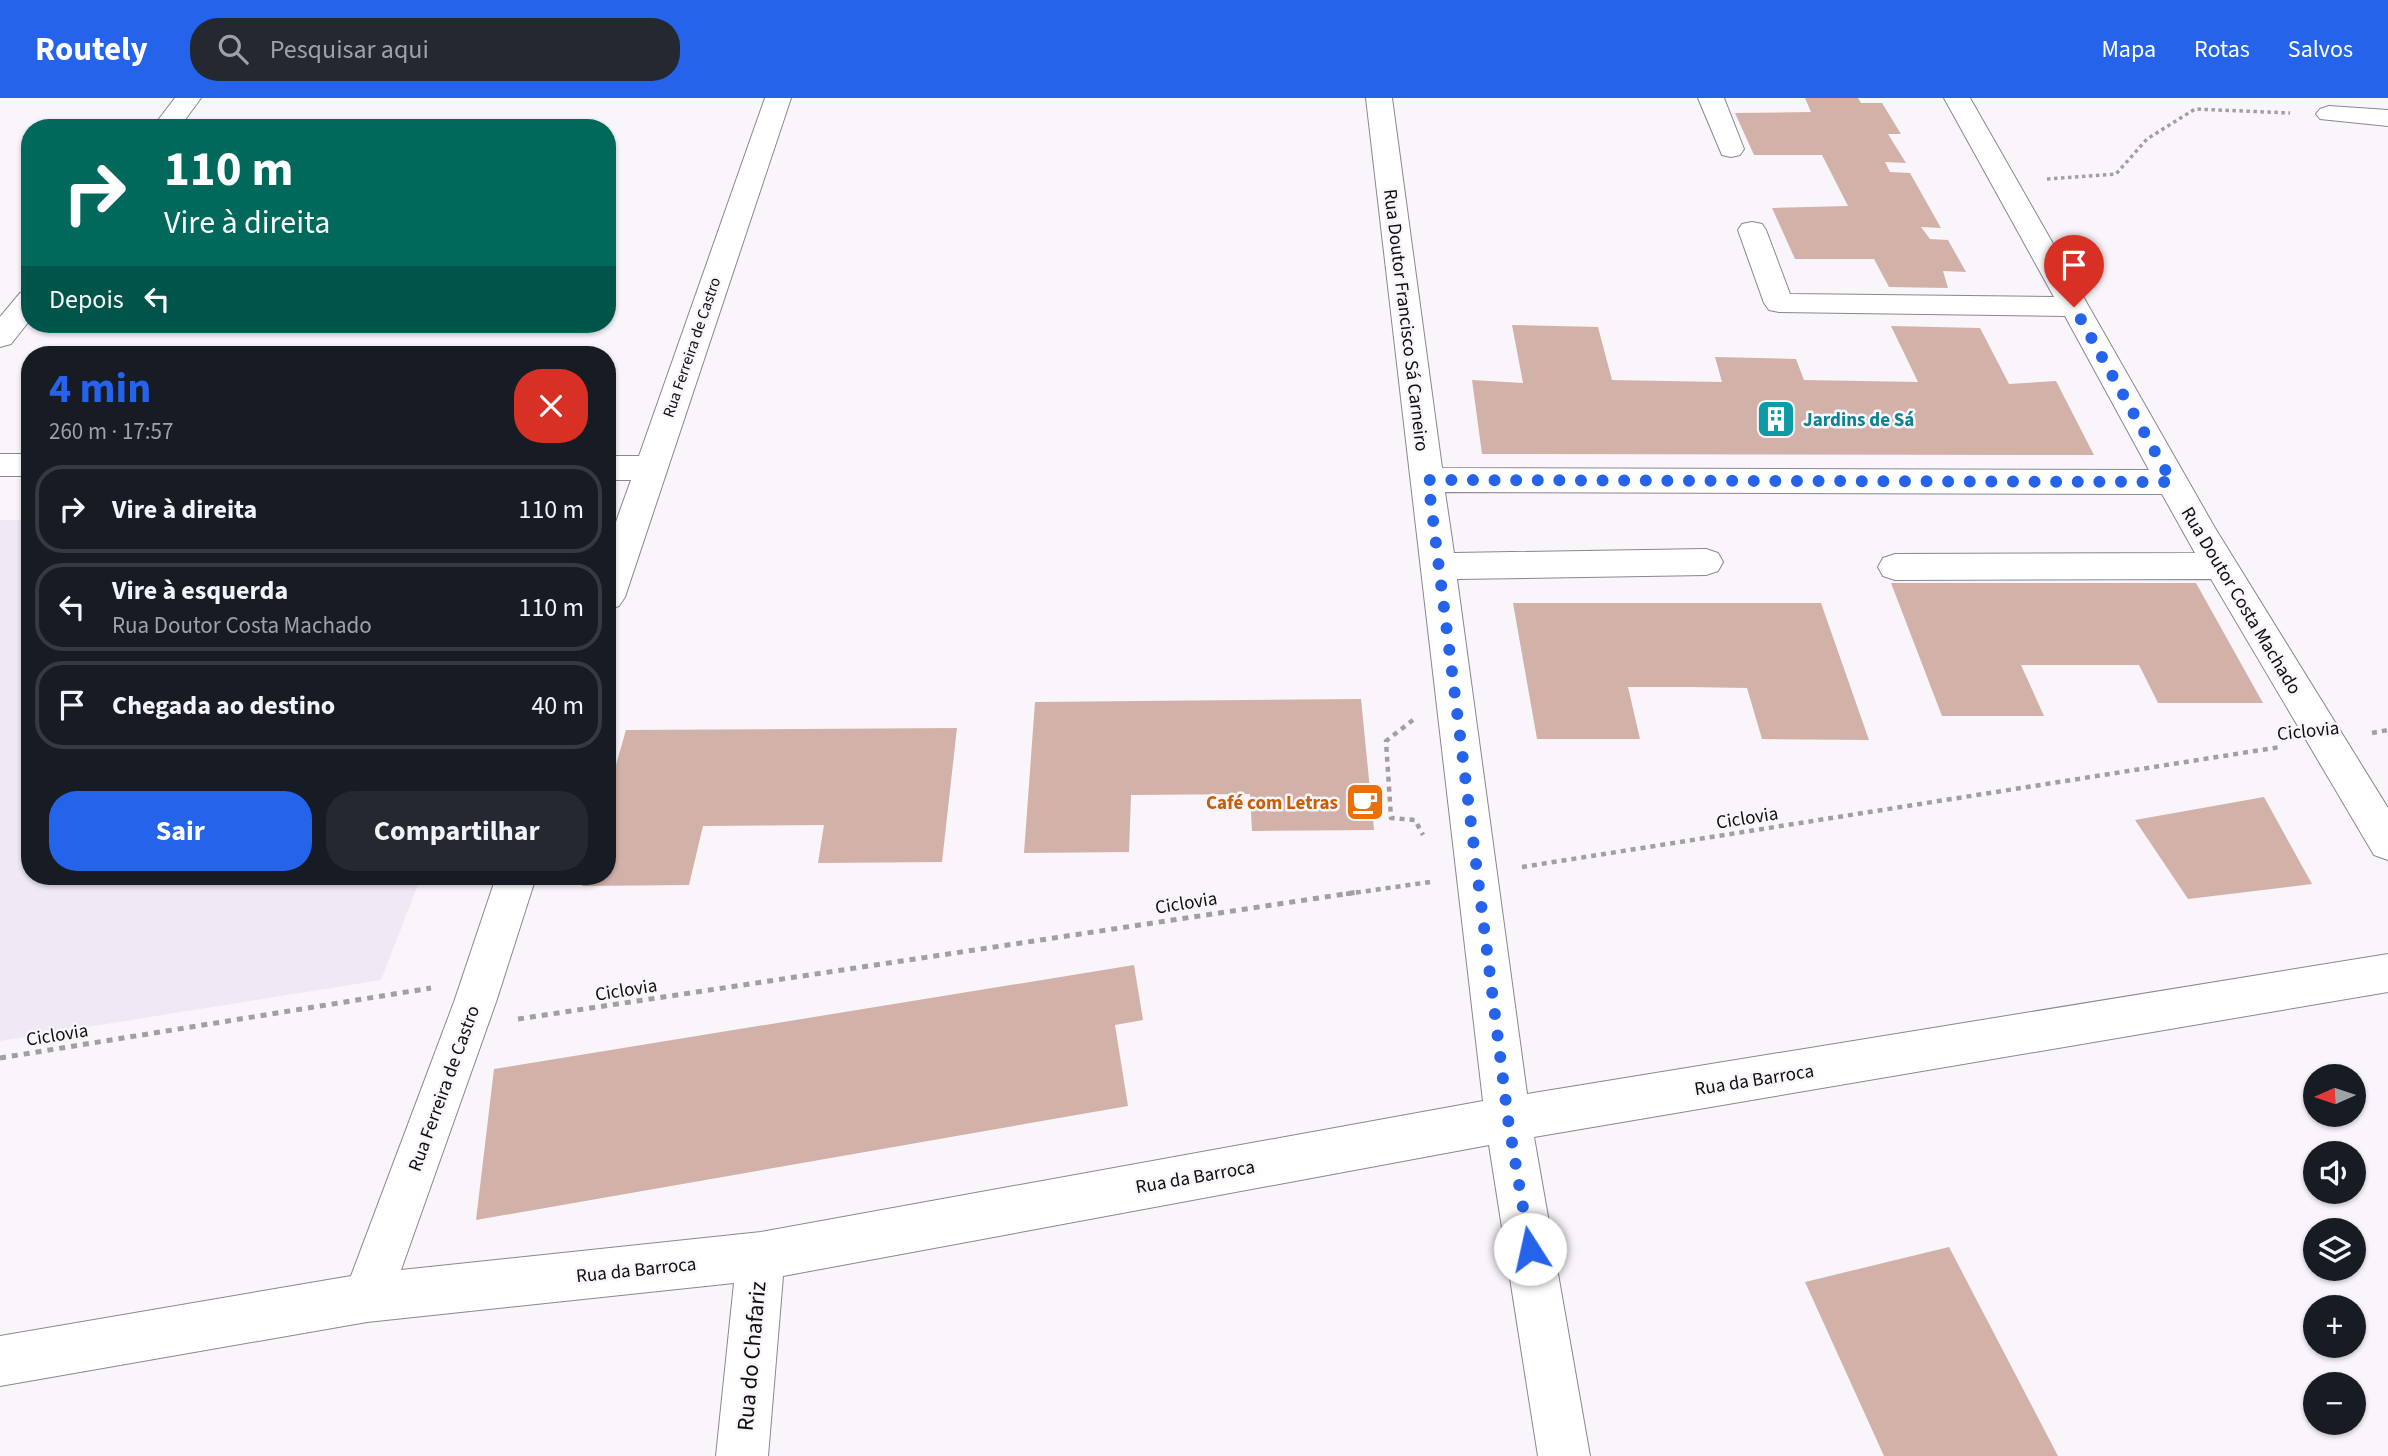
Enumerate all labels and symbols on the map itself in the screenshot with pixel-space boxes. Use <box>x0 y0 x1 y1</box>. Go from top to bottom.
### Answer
street label: Rua Doutor Francisco Sá Carneiro <box>1376 187 1435 453</box>
pin <box>2044 235 2104 307</box>
street label: Rua Ferreira de Castro <box>658 274 726 420</box>
building icon: Jardins de Sá <box>1755 398 1797 440</box>
place label: Jardins de Sá <box>1803 407 1914 434</box>
street label: Rua Doutor Costa Machado <box>2174 502 2308 700</box>
street label: Ciclovia <box>2276 715 2341 748</box>
cafe icon: Café com Letras <box>1344 781 1386 823</box>
place label: Café com Letras <box>1206 790 1338 817</box>
street label: Ciclovia <box>1714 800 1780 837</box>
street label: Ciclovia <box>1153 885 1219 922</box>
street label: Ciclovia <box>593 972 659 1009</box>
street label: Rua Ferreira de Castro <box>402 1002 487 1175</box>
street label: Ciclovia <box>24 1017 90 1054</box>
street label: Rua da Barroca <box>1693 1058 1816 1103</box>
north arrow <box>2303 1064 2366 1127</box>
street label: Rua da Barroca <box>1134 1154 1257 1201</box>
position arrow <box>1493 1212 1567 1286</box>
street label: Rua da Barroca <box>575 1251 698 1290</box>
street label: Rua do Chafariz <box>729 1280 774 1432</box>

